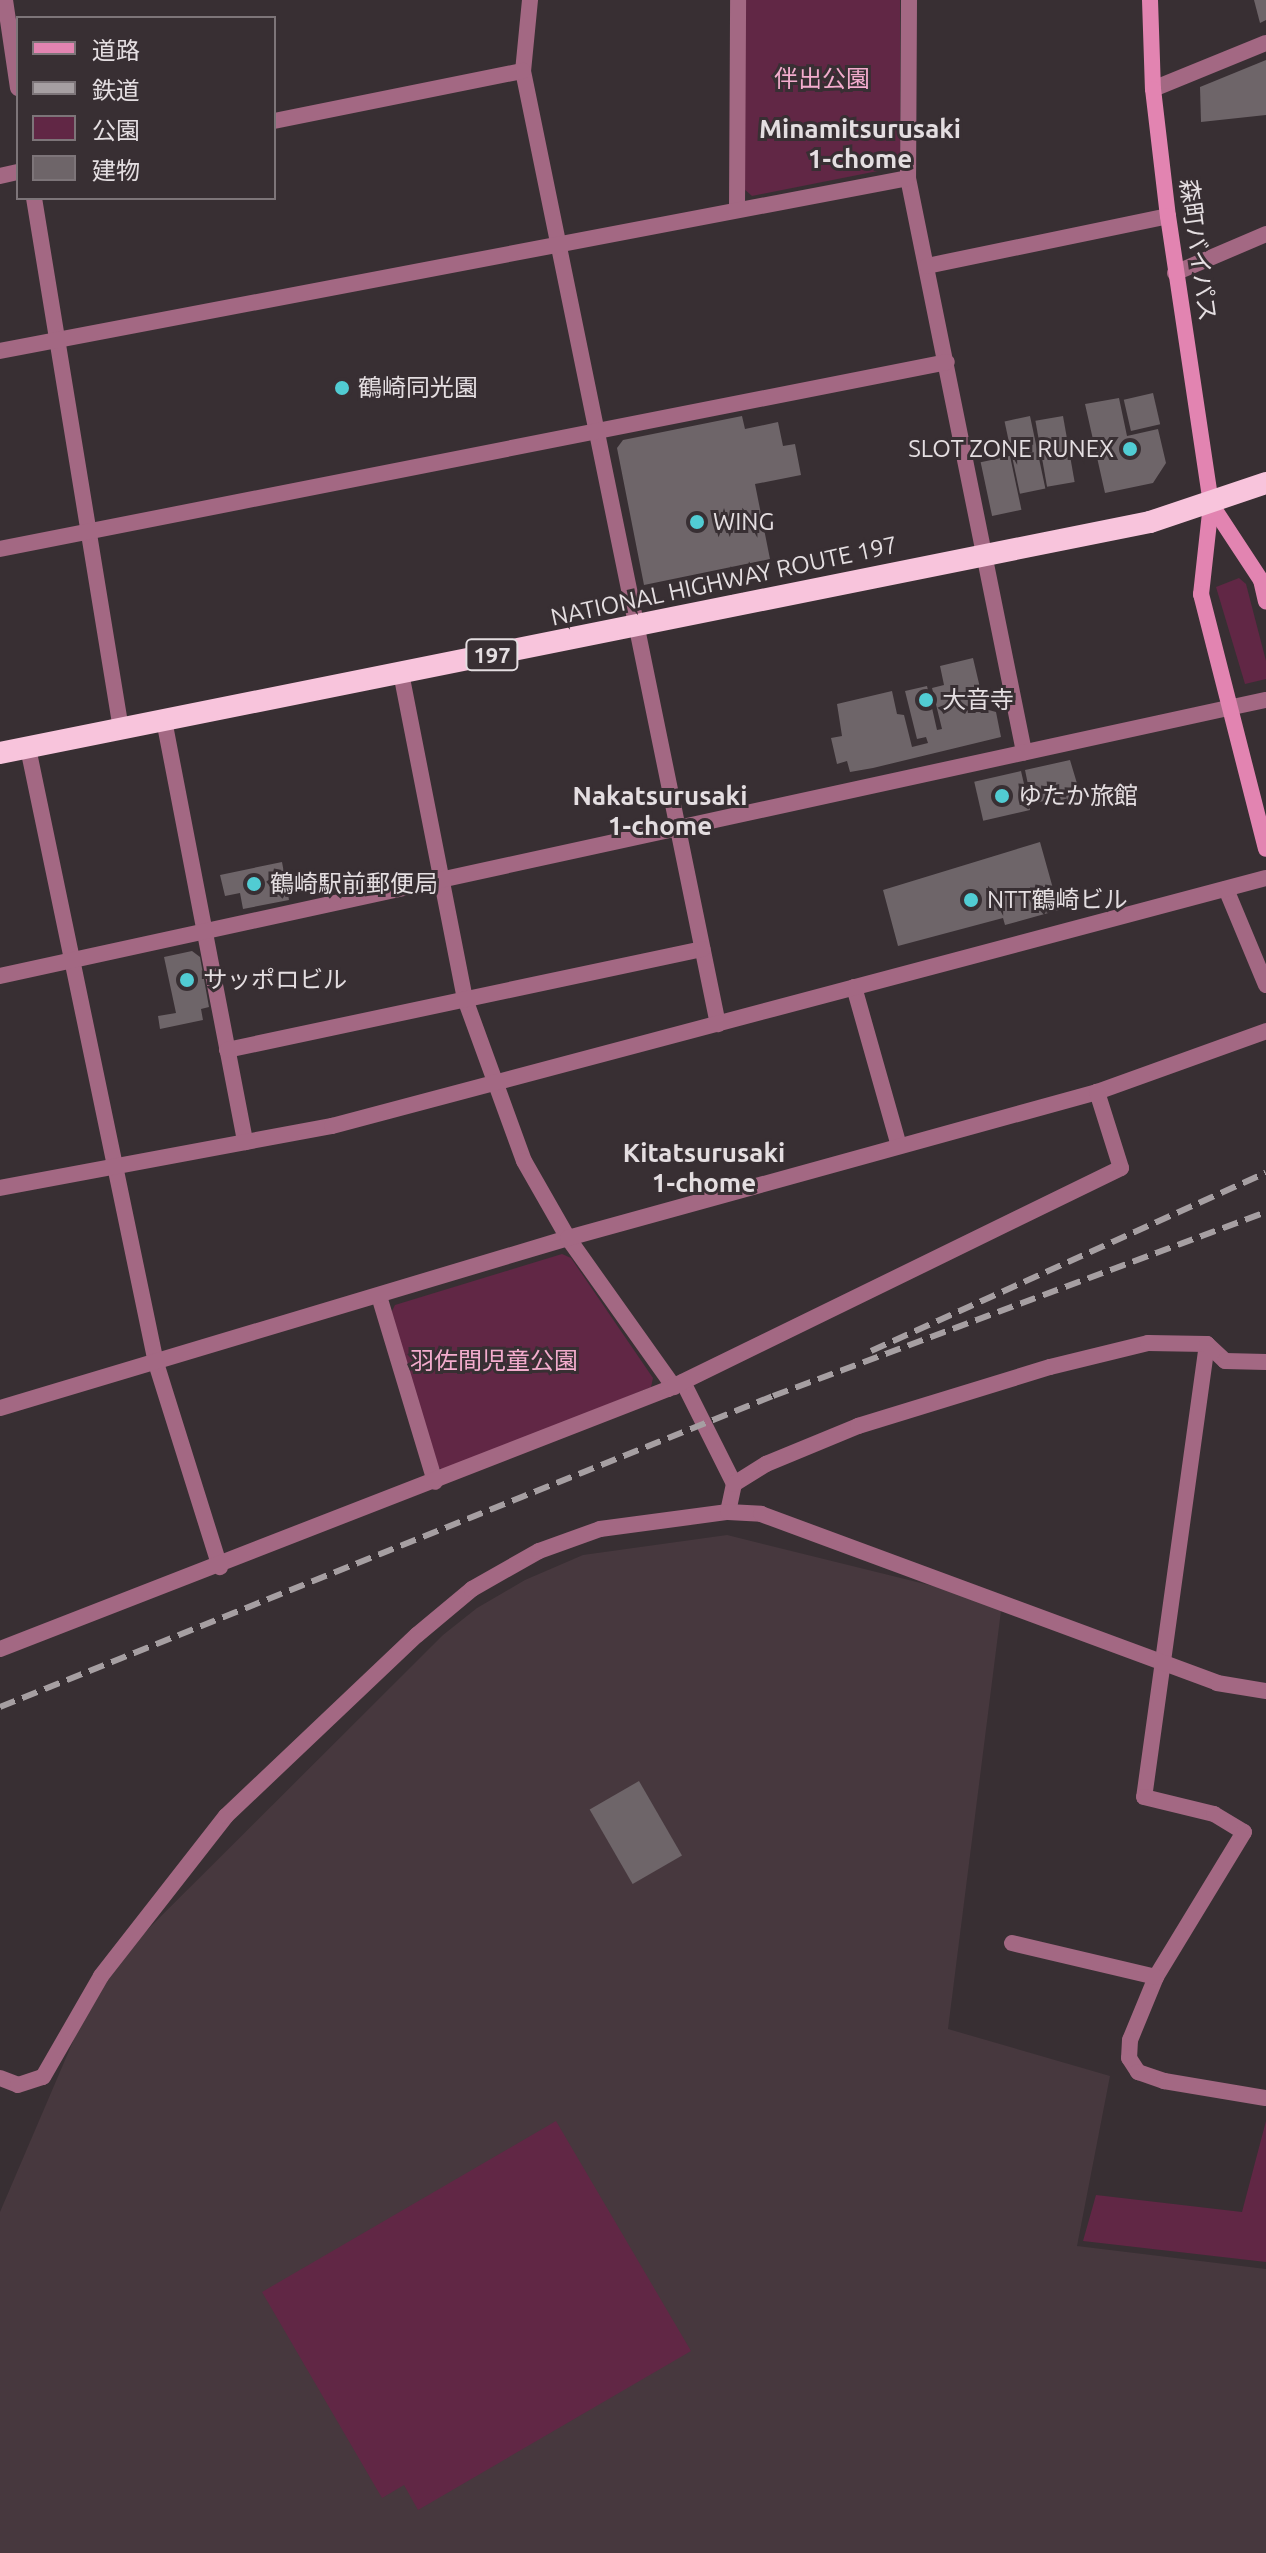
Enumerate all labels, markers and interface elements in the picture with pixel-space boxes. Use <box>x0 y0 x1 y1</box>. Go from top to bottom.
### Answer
legend <box>16 16 276 200</box>
text: 道路 <box>92 37 140 64</box>
park label: 伴出公園 <box>774 65 870 93</box>
text: 鉄道 <box>92 77 140 104</box>
district label: Minamitsurusaki 1-chome <box>759 113 961 174</box>
text: 公園 <box>92 117 140 144</box>
text: 建物 <box>92 157 140 184</box>
street label: 森町バイパス <box>1174 177 1222 323</box>
place label: 鶴崎同光園 <box>358 374 478 402</box>
marker: 鶴崎同光園 <box>333 379 351 397</box>
place label: SLOT ZONE RUNEX <box>908 435 1114 463</box>
marker: SLOT ZONE RUNEX <box>1121 440 1139 458</box>
place label: WING <box>713 508 774 536</box>
marker: WING <box>688 513 706 531</box>
street label: NATIONAL HIGHWAY ROUTE 197 <box>548 530 900 632</box>
road number: 197 <box>464 637 520 673</box>
place label: 大音寺 <box>942 686 1014 714</box>
marker: 大音寺 <box>917 691 935 709</box>
district label: Nakatsurusaki 1-chome <box>573 780 747 842</box>
place label: ゆたか旅館 <box>1018 782 1138 810</box>
marker: ゆたか旅館 <box>993 787 1011 805</box>
place label: 鶴崎駅前郵便局 <box>270 870 438 898</box>
marker: 鶴崎駅前郵便局 <box>245 875 263 893</box>
place label: NTT鶴崎ビル <box>987 886 1127 914</box>
marker: NTT鶴崎ビル <box>962 891 980 909</box>
place label: サッポロビル <box>203 966 347 994</box>
marker: サッポロビル <box>178 971 196 989</box>
district label: Kitatsurusaki 1-chome <box>623 1137 785 1198</box>
park label: 羽佐間児童公園 <box>410 1347 578 1375</box>

